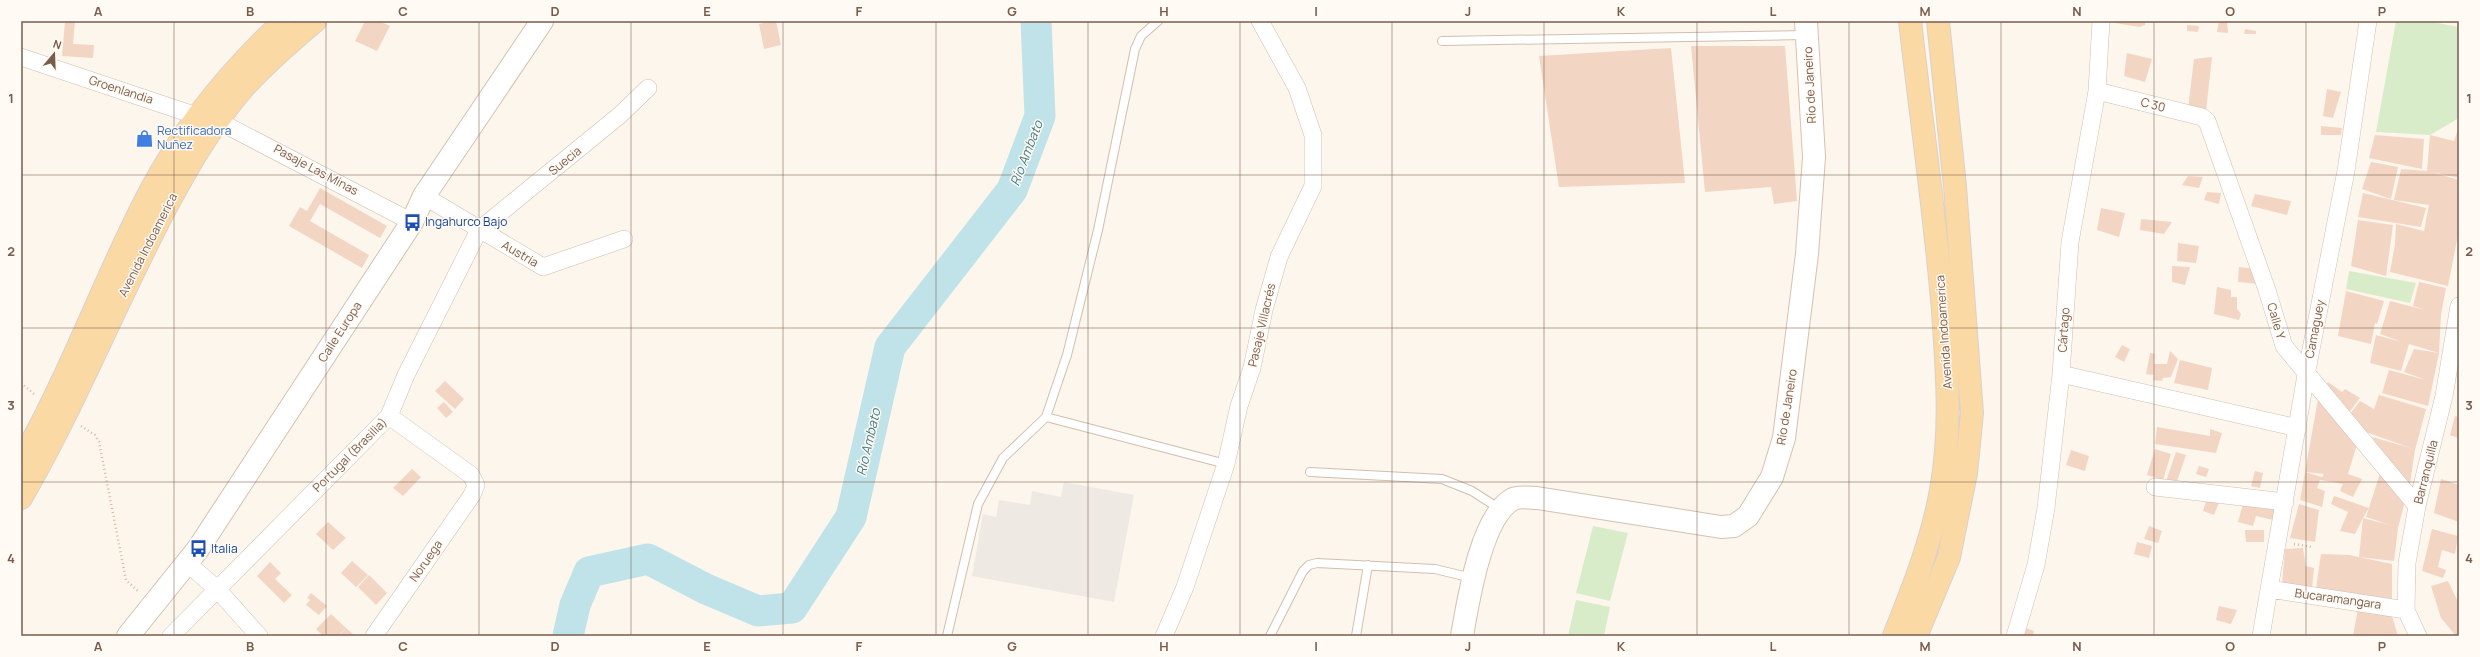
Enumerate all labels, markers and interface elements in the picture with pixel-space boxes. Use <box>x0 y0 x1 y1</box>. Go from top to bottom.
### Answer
text: A <box>94 2 103 20</box>
text: B <box>246 2 254 20</box>
text: C <box>398 2 408 20</box>
text: D <box>550 2 560 20</box>
text: E <box>703 2 711 20</box>
text: F <box>856 2 863 20</box>
text: G <box>1007 2 1017 20</box>
text: H <box>1159 2 1169 20</box>
text: I <box>1314 2 1318 20</box>
text: J <box>1465 2 1471 20</box>
text: K <box>1617 2 1626 20</box>
text: L <box>1770 2 1777 20</box>
text: M <box>1919 2 1931 20</box>
text: N <box>2072 2 2082 20</box>
text: O <box>2225 2 2235 20</box>
text: P <box>2378 2 2386 20</box>
north arrow <box>34 34 74 74</box>
text: N <box>51 36 64 52</box>
street label: Río de Janeiro <box>1799 46 1820 124</box>
street label: Groenlandia <box>87 71 156 108</box>
text: 1 <box>8 89 14 107</box>
text: 1 <box>2466 89 2472 107</box>
street label: C 30 <box>2139 93 2167 116</box>
water label: Río Ambato <box>1005 117 1047 188</box>
place label: Rectificadora Nuñez <box>157 122 231 153</box>
shop icon: Rectificadora Nuñez <box>134 128 154 148</box>
street label: Pasaje Las Minas <box>271 140 362 199</box>
street label: Suecia <box>545 142 585 179</box>
street label: Avenida Indoamerica <box>114 190 181 300</box>
bus stop icon: Ingahurco Bajo <box>402 212 422 232</box>
place label: Ingahurco Bajo <box>425 213 507 230</box>
street label: Austria <box>499 236 542 271</box>
text: 2 <box>7 242 15 260</box>
text: 2 <box>2465 242 2473 260</box>
street label: Avenida Indoamerica <box>1931 274 1956 390</box>
street label: Pasaje Villacrés <box>1244 281 1279 368</box>
street label: Camaguey <box>2300 297 2329 360</box>
street label: Calle Europa <box>314 298 366 365</box>
street label: Calle Y <box>2263 301 2290 341</box>
street label: Cártago <box>2053 307 2074 353</box>
street label: Río de Janeiro <box>1772 368 1801 446</box>
text: 3 <box>7 396 15 414</box>
text: 3 <box>2465 396 2473 414</box>
water label: Río Ambato <box>852 405 885 477</box>
street label: Portugal (Brasilia) <box>309 414 391 496</box>
street label: Barranquilla <box>2409 438 2442 506</box>
street label: Noruega <box>405 536 446 585</box>
bus stop icon: Italia <box>188 539 208 559</box>
place label: Italia <box>211 540 238 557</box>
text: 4 <box>7 549 15 567</box>
text: 4 <box>2465 549 2473 567</box>
street label: Bucaramangara <box>2294 584 2382 613</box>
text: A <box>94 637 103 655</box>
text: B <box>246 637 254 655</box>
text: C <box>398 637 408 655</box>
text: D <box>550 637 560 655</box>
text: E <box>703 637 711 655</box>
text: F <box>856 637 863 655</box>
text: G <box>1007 637 1017 655</box>
text: H <box>1159 637 1169 655</box>
text: I <box>1314 637 1318 655</box>
text: J <box>1465 637 1471 655</box>
text: K <box>1617 637 1626 655</box>
text: L <box>1770 637 1777 655</box>
text: M <box>1919 637 1931 655</box>
text: N <box>2072 637 2082 655</box>
text: O <box>2225 637 2235 655</box>
text: P <box>2378 637 2386 655</box>

